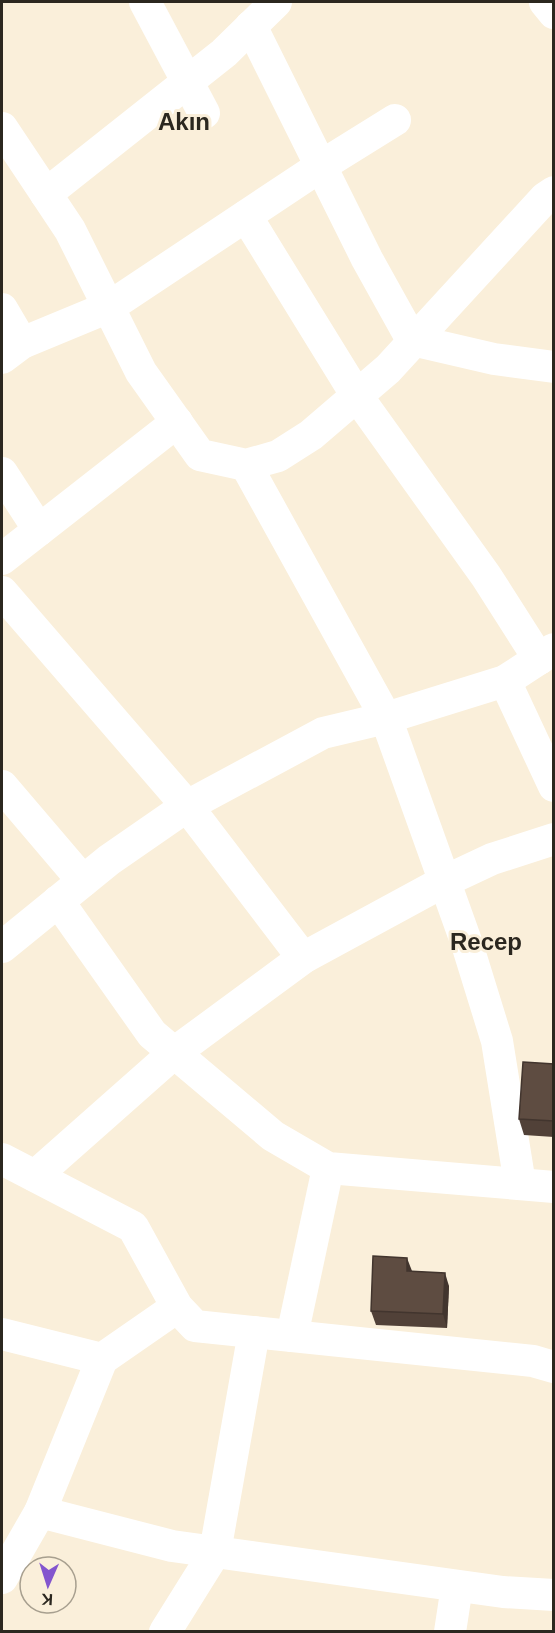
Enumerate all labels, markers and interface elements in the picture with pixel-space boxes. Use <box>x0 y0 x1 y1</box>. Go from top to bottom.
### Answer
district label: Akın <box>158 108 210 135</box>
district label: Recep <box>450 928 522 955</box>
north arrow <box>18 1555 78 1615</box>
text: K <box>41 1591 53 1608</box>

